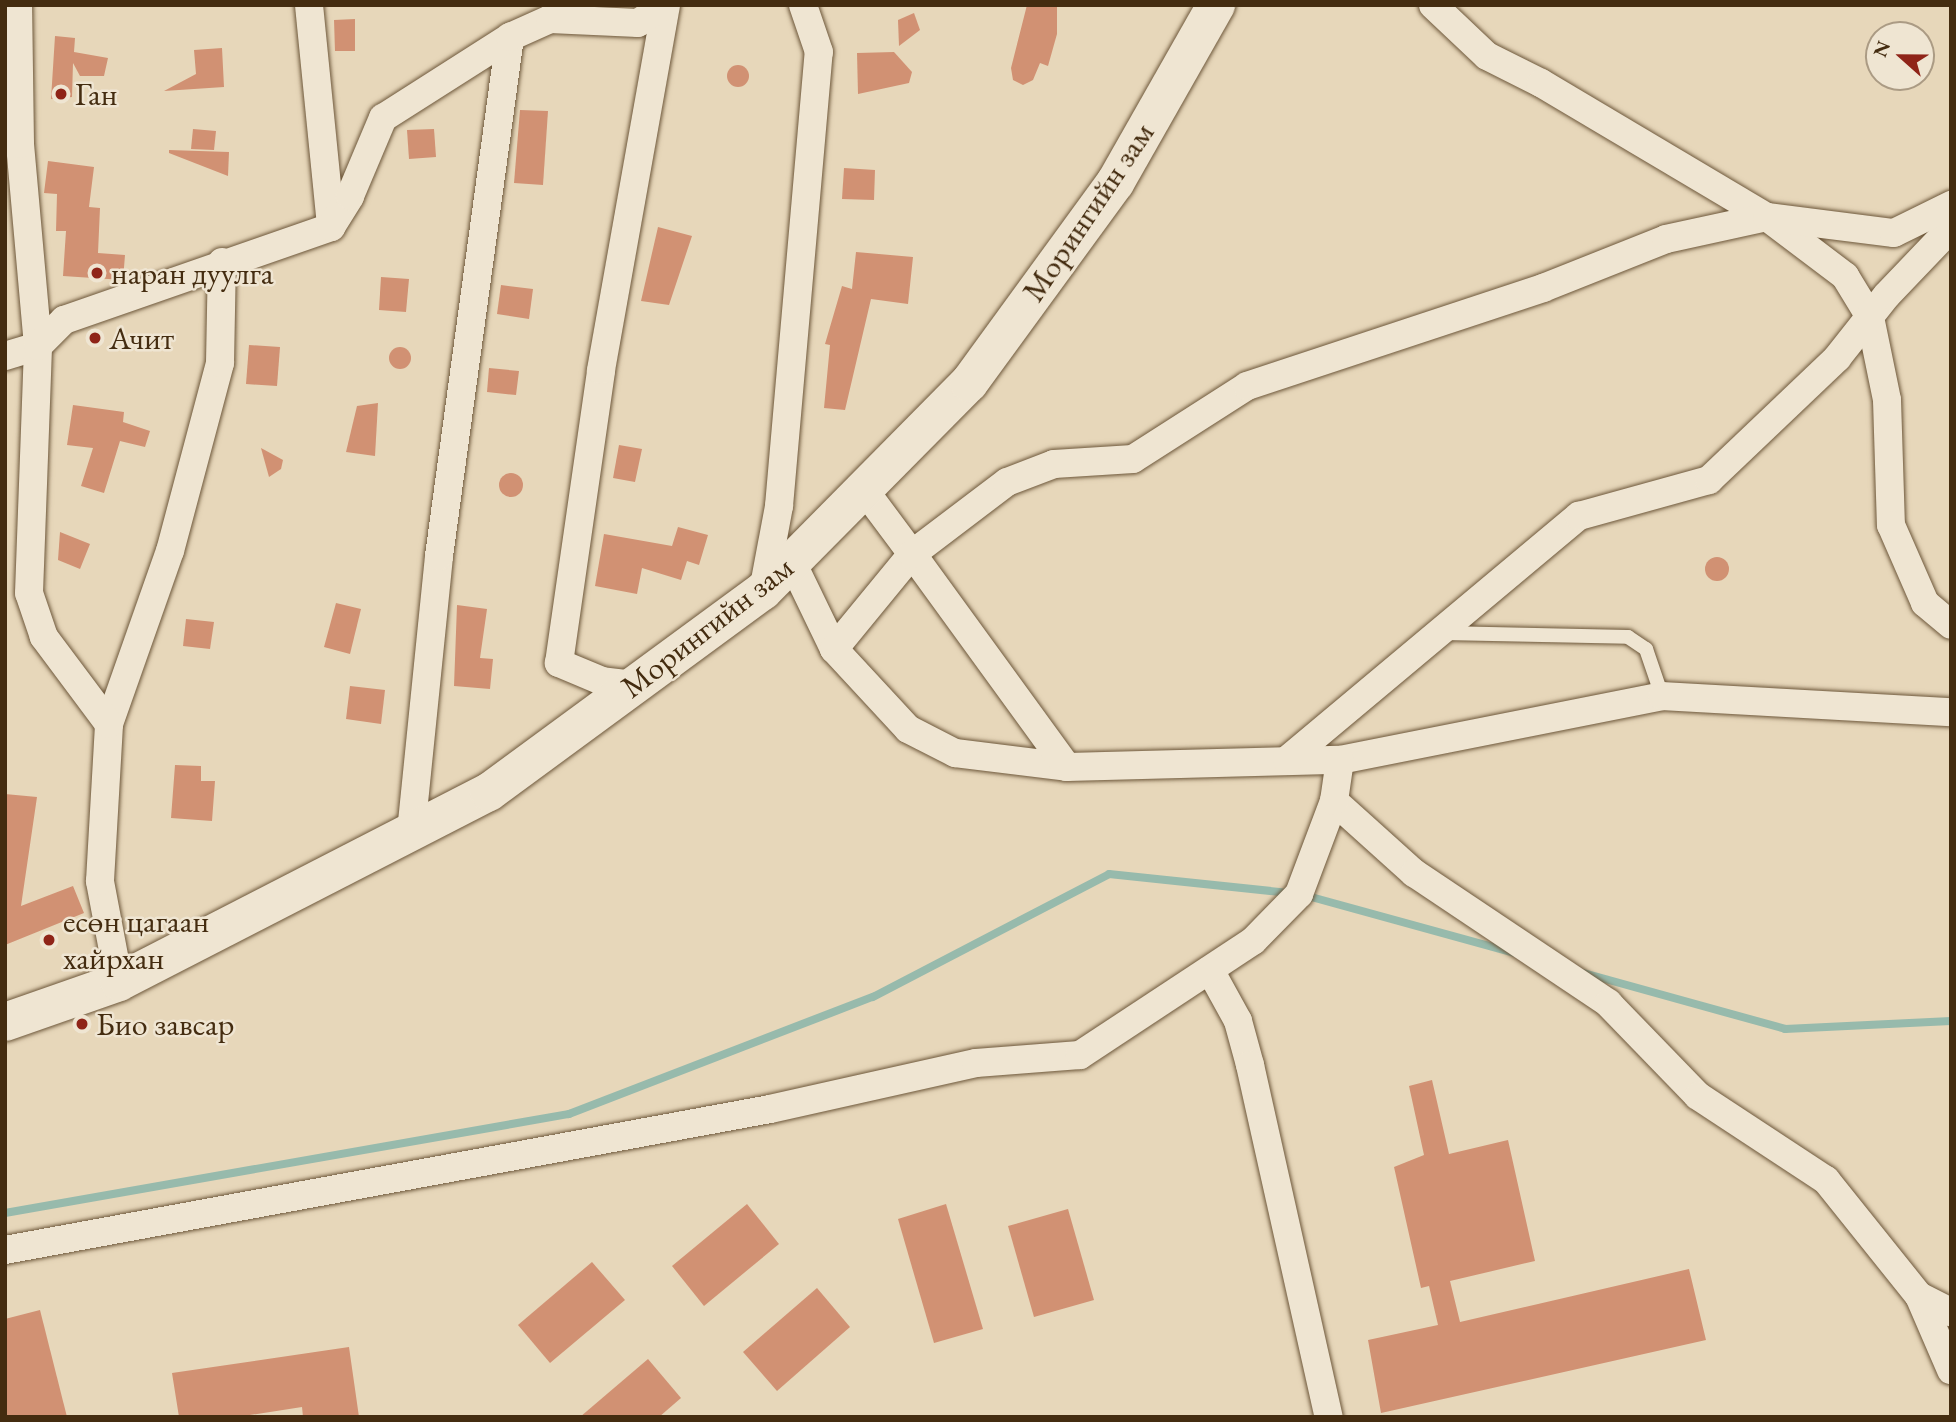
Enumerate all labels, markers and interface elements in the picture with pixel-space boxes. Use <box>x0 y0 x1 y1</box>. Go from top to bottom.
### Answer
north arrow <box>1865 21 1935 91</box>
text: N <box>1867 37 1896 61</box>
place label: Ган <box>75 75 117 113</box>
marker: Ган <box>53 86 69 102</box>
street label: Морингийн зам <box>1014 115 1162 309</box>
place label: наран дуулга <box>111 254 274 292</box>
marker: наран дуулга <box>89 265 105 281</box>
place label: Ачит <box>109 319 174 357</box>
marker: Ачит <box>87 330 103 346</box>
street label: Морингийн зам <box>613 548 801 706</box>
place label: есөн цагаан хайрхан <box>63 903 209 978</box>
marker: есөн цагаан хайрхан <box>41 932 57 948</box>
place label: Био завсар <box>96 1005 234 1043</box>
marker: Био завсар <box>74 1016 90 1032</box>

